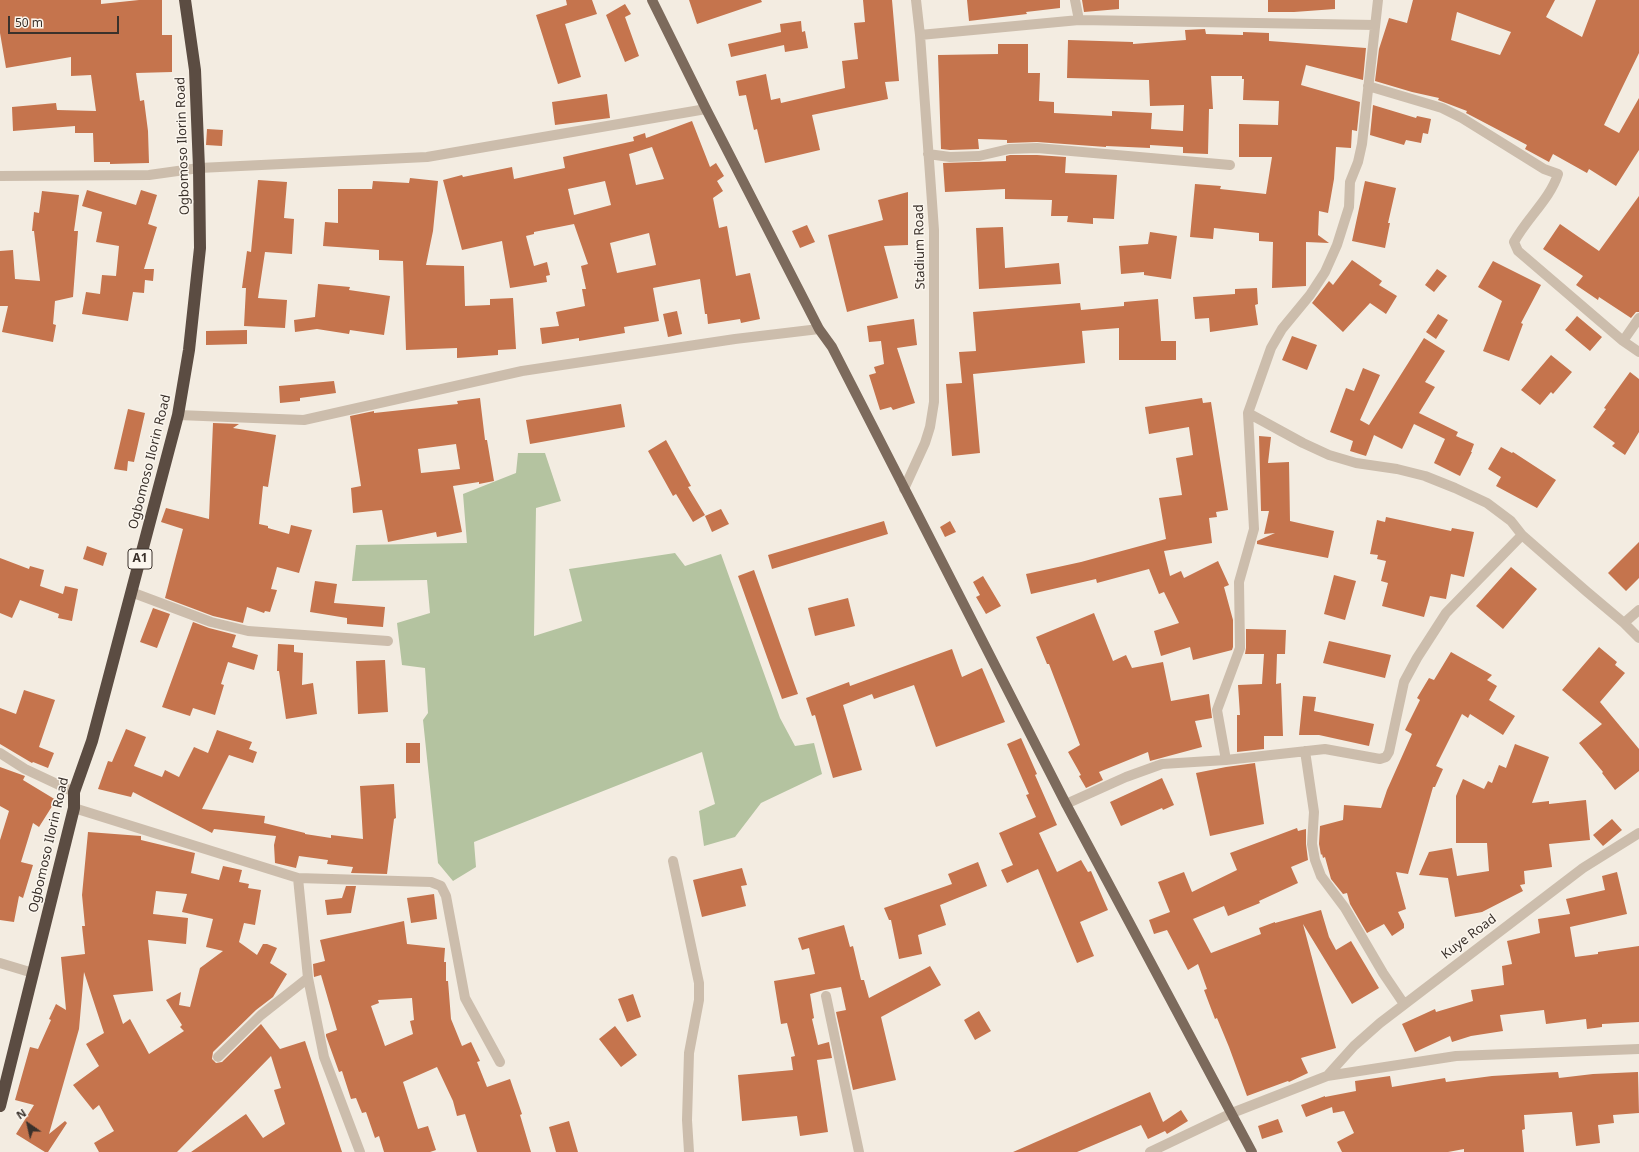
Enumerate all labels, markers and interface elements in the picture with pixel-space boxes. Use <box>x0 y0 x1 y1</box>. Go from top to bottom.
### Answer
scale bar <box>10 8 121 34</box>
text: 50 m <box>15 14 43 31</box>
street label: Ogbomoso Ilorin Road <box>173 77 193 215</box>
street label: Stadium Road <box>911 204 929 290</box>
street label: Ogbomoso Ilorin Road <box>126 393 174 531</box>
road number: A1 <box>128 549 152 569</box>
street label: Ogbomoso Ilorin Road <box>26 776 72 914</box>
street label: Kuye Road <box>1438 911 1500 963</box>
north arrow <box>8 1104 48 1144</box>
text: N <box>13 1105 29 1122</box>

